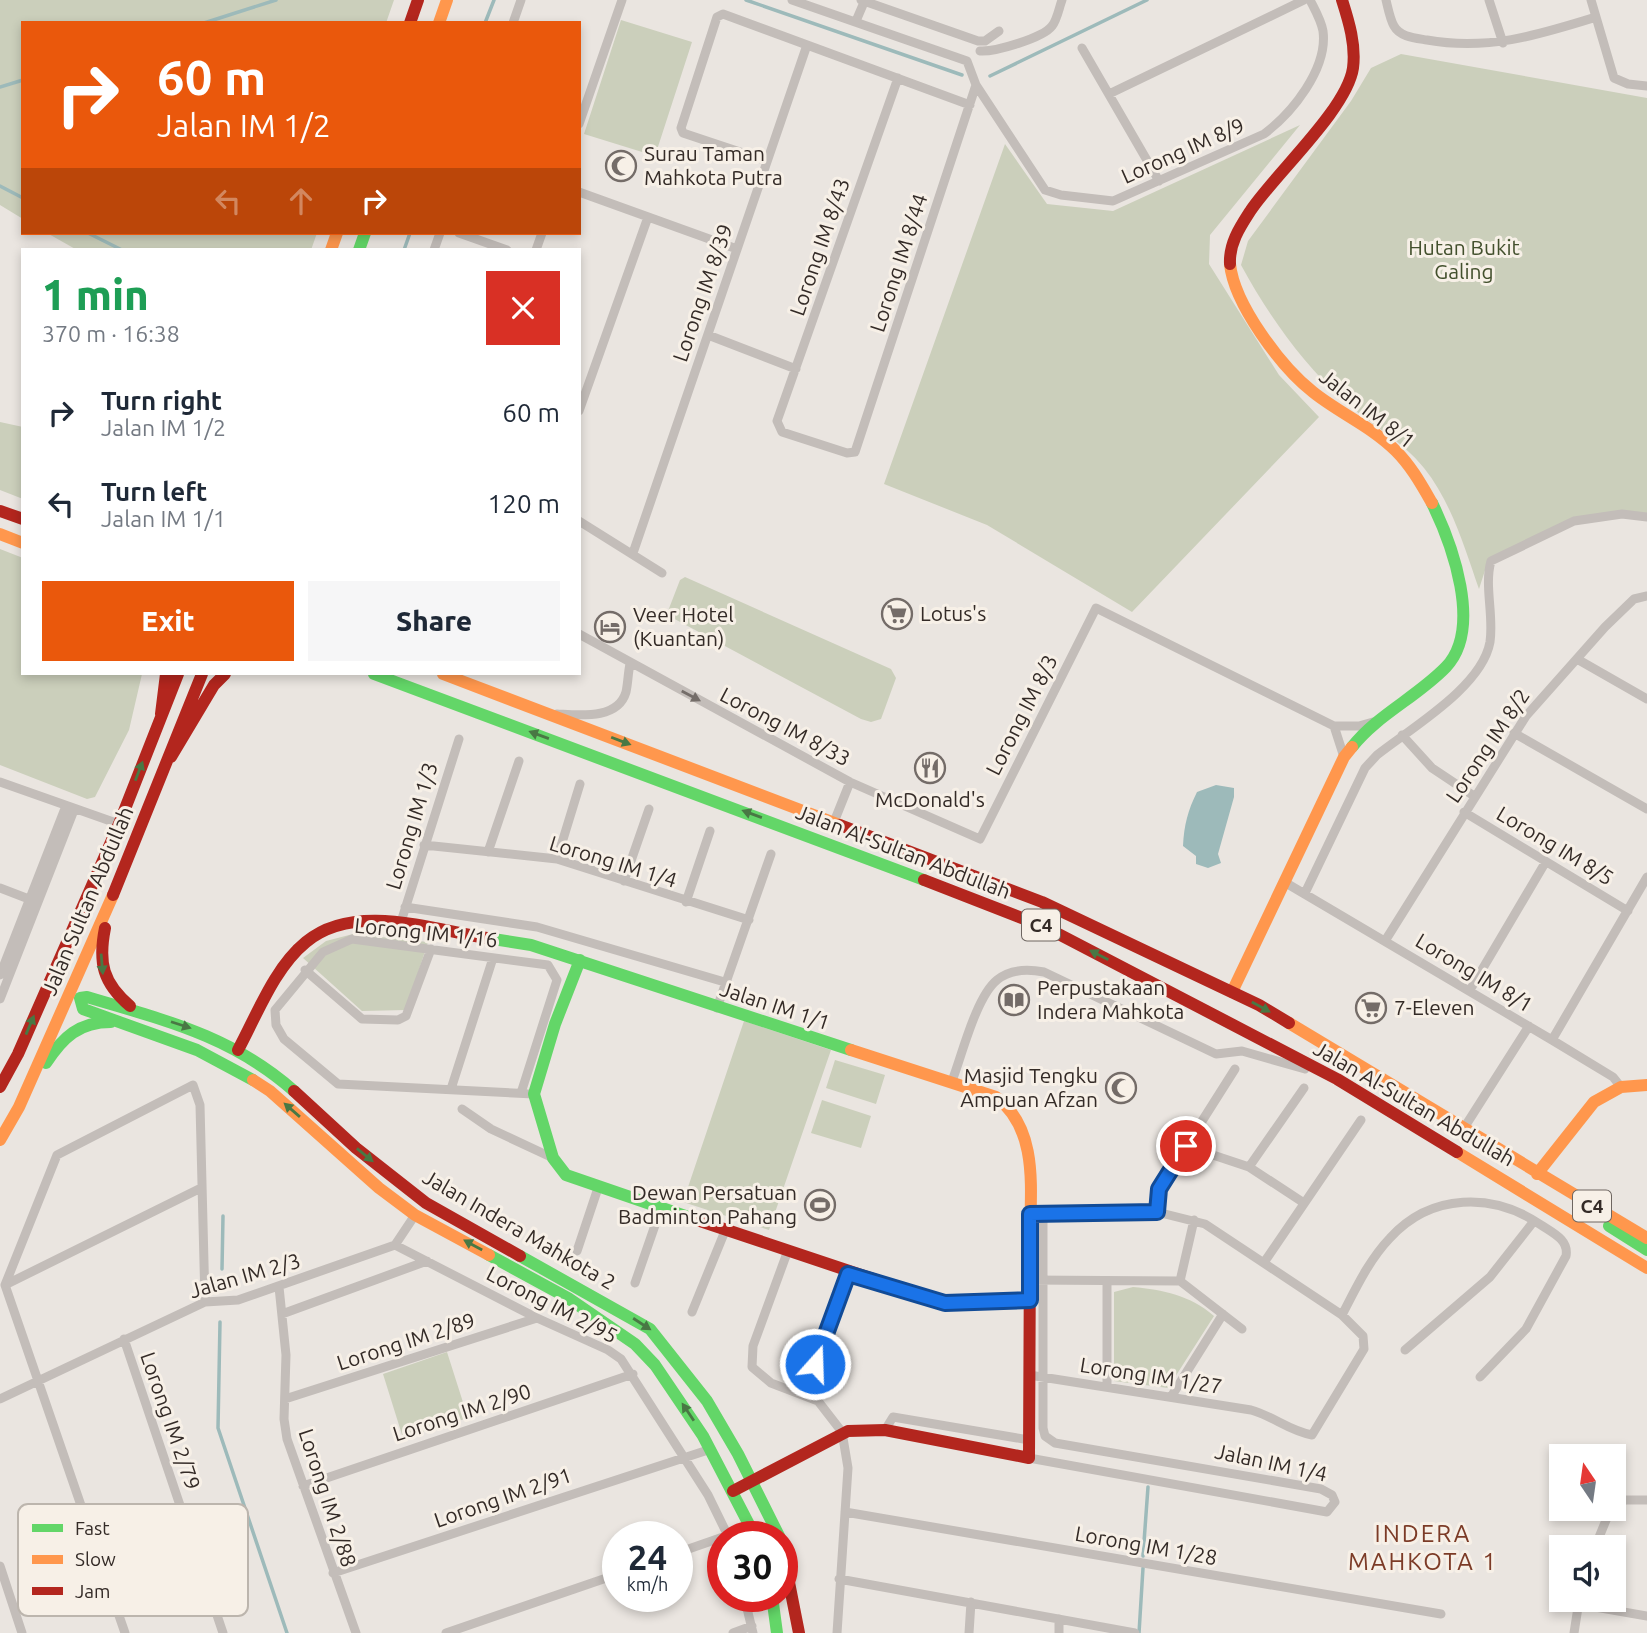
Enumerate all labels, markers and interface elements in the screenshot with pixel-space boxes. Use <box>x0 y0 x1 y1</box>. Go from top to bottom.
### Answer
icon: right <box>42 49 133 140</box>
text: 60 m <box>157 49 266 104</box>
text: Jalan IM 1/2 <box>157 107 331 143</box>
street label: Lorong IM 8/9 <box>1117 112 1248 188</box>
place label: Surau Taman Mahkota Putra <box>644 141 783 189</box>
mosque icon: Surau Taman Mahkota Putra <box>604 149 638 183</box>
street label: Lorong IM 8/43 <box>784 175 854 319</box>
icon: left <box>209 182 247 220</box>
icon: ahead <box>282 182 320 220</box>
icon: right <box>355 182 393 220</box>
street label: Lorong IM 8/44 <box>864 191 932 335</box>
street label: Lorong IM 8/39 <box>667 221 737 365</box>
park label: Hutan Bukit Galing <box>1408 235 1520 283</box>
text: 1 min <box>42 271 149 318</box>
button: close <box>486 271 560 345</box>
text: 370 m · 16:38 <box>42 321 180 346</box>
street label: Jalan IM 8/1 <box>1315 364 1420 453</box>
text: Turn right <box>101 386 222 415</box>
icon: right <box>42 394 80 432</box>
text: 60 m <box>502 398 560 427</box>
text: Jalan IM 1/2 <box>101 415 226 440</box>
text: Turn left <box>101 477 207 506</box>
icon: left <box>42 485 80 523</box>
text: 120 m <box>488 489 560 518</box>
text: Jalan IM 1/1 <box>101 506 226 531</box>
button: Exit <box>42 581 294 661</box>
button: Share <box>308 581 560 661</box>
supermarket icon: Lotus's <box>880 597 914 631</box>
place label: Lotus's <box>920 601 986 625</box>
place label: Veer Hotel (Kuantan) <box>633 602 734 650</box>
hotel icon: Veer Hotel (Kuantan) <box>593 610 627 644</box>
street label: Lorong IM 8/3 <box>980 650 1062 779</box>
street label: Lorong IM 8/33 <box>716 682 855 770</box>
street label: Lorong IM 8/2 <box>1440 684 1534 807</box>
one-way arrow <box>681 691 701 702</box>
one-way arrow <box>528 729 549 740</box>
one-way arrow <box>611 736 632 747</box>
restaurant icon: McDonald's <box>913 751 947 785</box>
street label: Lorong IM 1/3 <box>380 759 442 892</box>
one-way arrow <box>134 761 145 782</box>
place label: McDonald's <box>875 787 985 811</box>
street label: Jalan Al-Sultan Abdullah <box>793 799 1014 903</box>
street label: Lorong IM 8/5 <box>1493 801 1618 889</box>
street label: Jalan Sultan Abdullah <box>36 803 138 999</box>
one-way arrow <box>742 808 763 819</box>
street label: Lorong IM 1/4 <box>547 830 680 892</box>
road number: C4 <box>1022 909 1060 940</box>
street label: Lorong IM 1/16 <box>353 913 499 951</box>
street label: Lorong IM 8/1 <box>1412 928 1537 1016</box>
one-way arrow <box>1089 949 1109 960</box>
one-way arrow <box>97 953 108 975</box>
place label: Perpustakaan Indera Mahkota <box>1037 975 1184 1023</box>
street label: Jalan IM 1/1 <box>717 976 833 1034</box>
library icon: Perpustakaan Indera Mahkota <box>997 983 1031 1017</box>
supermarket icon: 7-Eleven <box>1354 991 1388 1025</box>
place label: 7-Eleven <box>1394 995 1475 1019</box>
one-way arrow <box>1251 1001 1270 1013</box>
one-way arrow <box>25 1015 36 1036</box>
one-way arrow <box>171 1021 192 1031</box>
street label: Jalan Al-Sultan Abdullah <box>1310 1036 1519 1170</box>
place label: Masjid Tengku Ampuan Afzan <box>960 1063 1098 1111</box>
mosque icon: Masjid Tengku Ampuan Afzan <box>1104 1071 1138 1105</box>
one-way arrow <box>283 1102 301 1118</box>
pin <box>1156 1116 1216 1176</box>
icon: arrive <box>1167 1127 1205 1165</box>
one-way arrow <box>357 1147 374 1162</box>
street label: Jalan Indera Mahkota 2 <box>419 1164 620 1294</box>
place label: Dewan Persatuan Badminton Pahang <box>618 1180 797 1228</box>
sports icon: Dewan Persatuan Badminton Pahang <box>803 1188 837 1222</box>
road number: C4 <box>1573 1190 1611 1222</box>
one-way arrow <box>463 1239 483 1251</box>
street label: Jalan IM 2/3 <box>187 1248 303 1302</box>
street label: Lorong IM 2/95 <box>483 1261 622 1347</box>
street label: Lorong IM 2/89 <box>334 1307 478 1375</box>
one-way arrow <box>632 1318 652 1331</box>
position arrow <box>778 1327 852 1401</box>
street label: Lorong IM 2/79 <box>136 1349 206 1493</box>
street label: Lorong IM 1/27 <box>1078 1352 1224 1398</box>
street label: Lorong IM 2/90 <box>390 1378 534 1446</box>
one-way arrow <box>681 1402 694 1422</box>
street label: Lorong IM 2/88 <box>294 1426 362 1570</box>
street label: Jalan IM 1/4 <box>1213 1438 1330 1486</box>
north arrow <box>1549 1444 1626 1521</box>
map controls <box>1549 1444 1626 1612</box>
street label: Lorong IM 2/91 <box>431 1462 575 1532</box>
legend <box>18 1504 248 1616</box>
text: Fast <box>75 1517 110 1539</box>
district label: INDERA MAHKOTA 1 <box>1348 1520 1498 1575</box>
speed limit sign: 30 <box>707 1521 798 1612</box>
street label: Lorong IM 1/28 <box>1073 1521 1219 1569</box>
button: sound <box>1549 1535 1626 1612</box>
text: 24 <box>628 1537 667 1577</box>
text: Slow <box>75 1548 116 1570</box>
text: km/h <box>627 1574 668 1594</box>
text: Jam <box>75 1580 111 1602</box>

